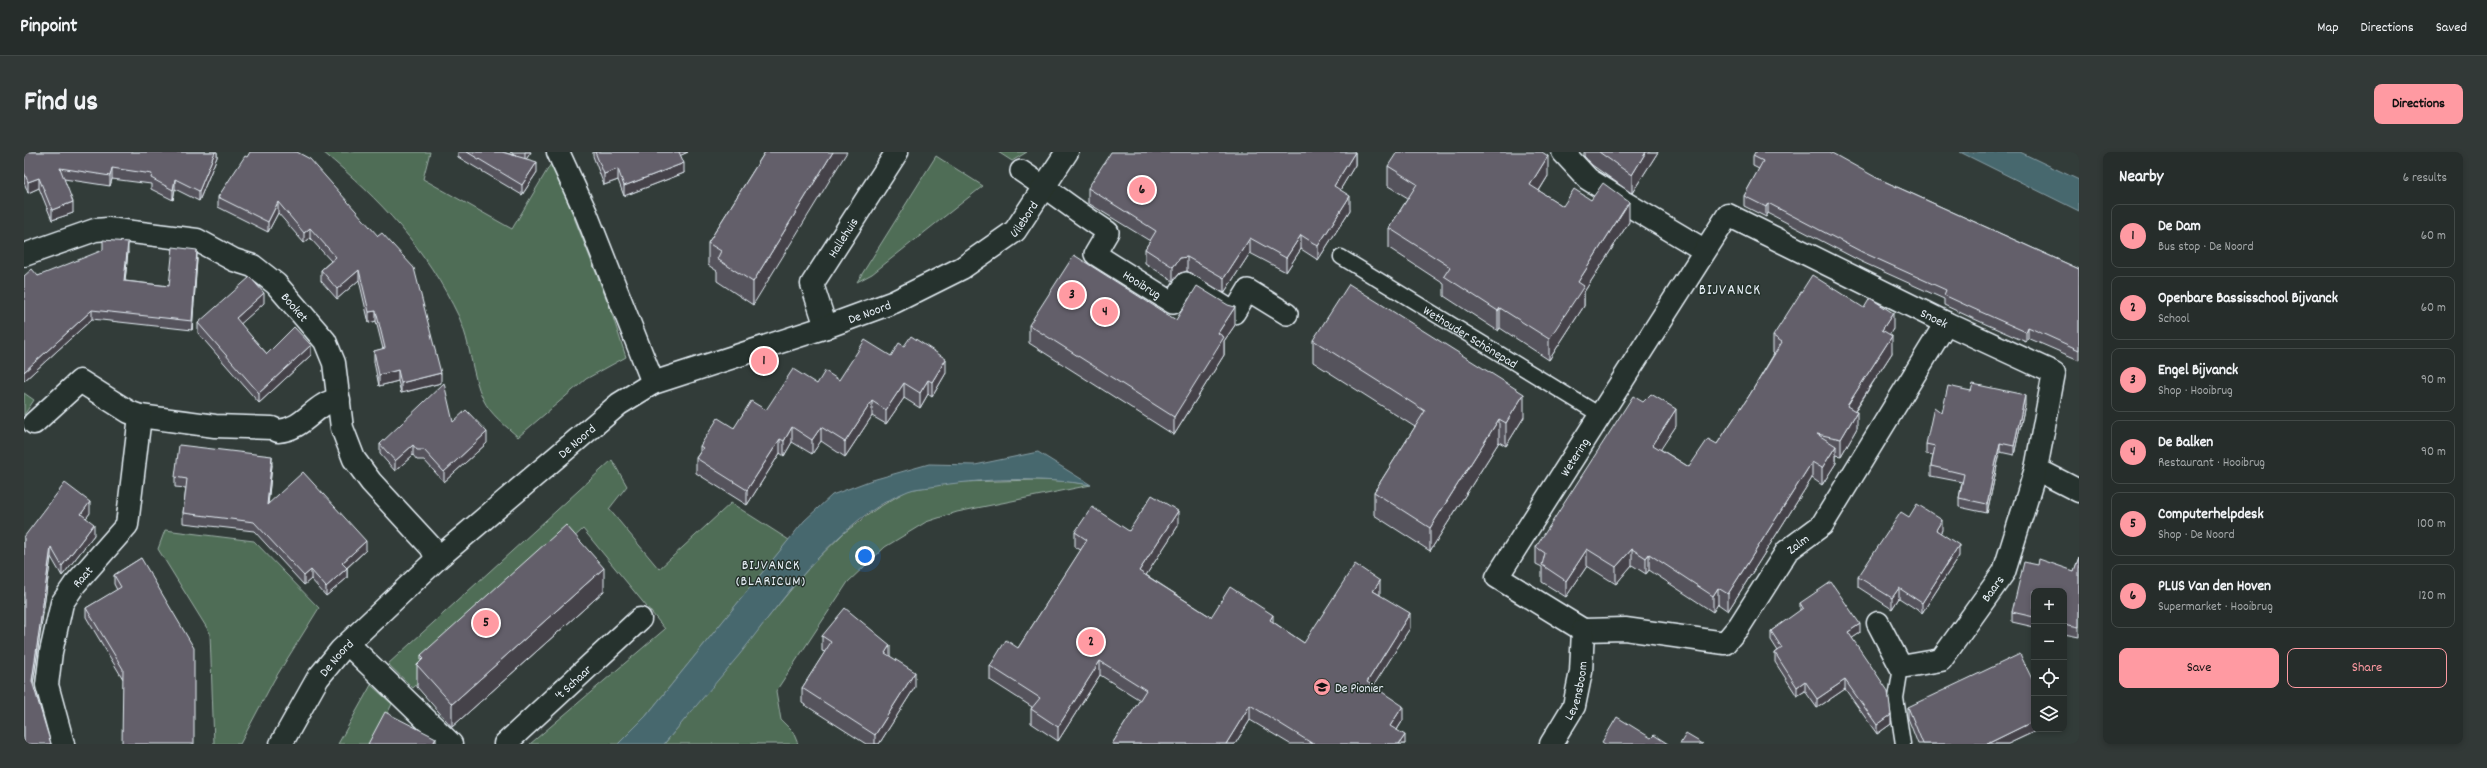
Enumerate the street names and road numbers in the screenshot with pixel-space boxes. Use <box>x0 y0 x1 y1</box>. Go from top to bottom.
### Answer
street label: Uilebord <box>1007 198 1044 244</box>
street label: Hallehuis <box>824 215 864 262</box>
street label: Hooibrug <box>1118 267 1165 305</box>
street label: Booket <box>275 289 312 327</box>
street label: De Noord <box>846 297 894 330</box>
street label: Wethouder Schönepad <box>1419 302 1520 374</box>
street label: Snoek <box>1916 305 1951 334</box>
street label: De Noord <box>555 421 601 464</box>
street label: Wetering <box>1557 434 1596 481</box>
street label: Zalm <box>1784 531 1814 560</box>
street label: Raat <box>69 563 99 593</box>
street label: Baars <box>1978 572 2010 607</box>
street label: De Noord <box>316 636 359 682</box>
street label: 't Schaar <box>551 661 597 705</box>
street label: Levensboom <box>1561 661 1594 725</box>

